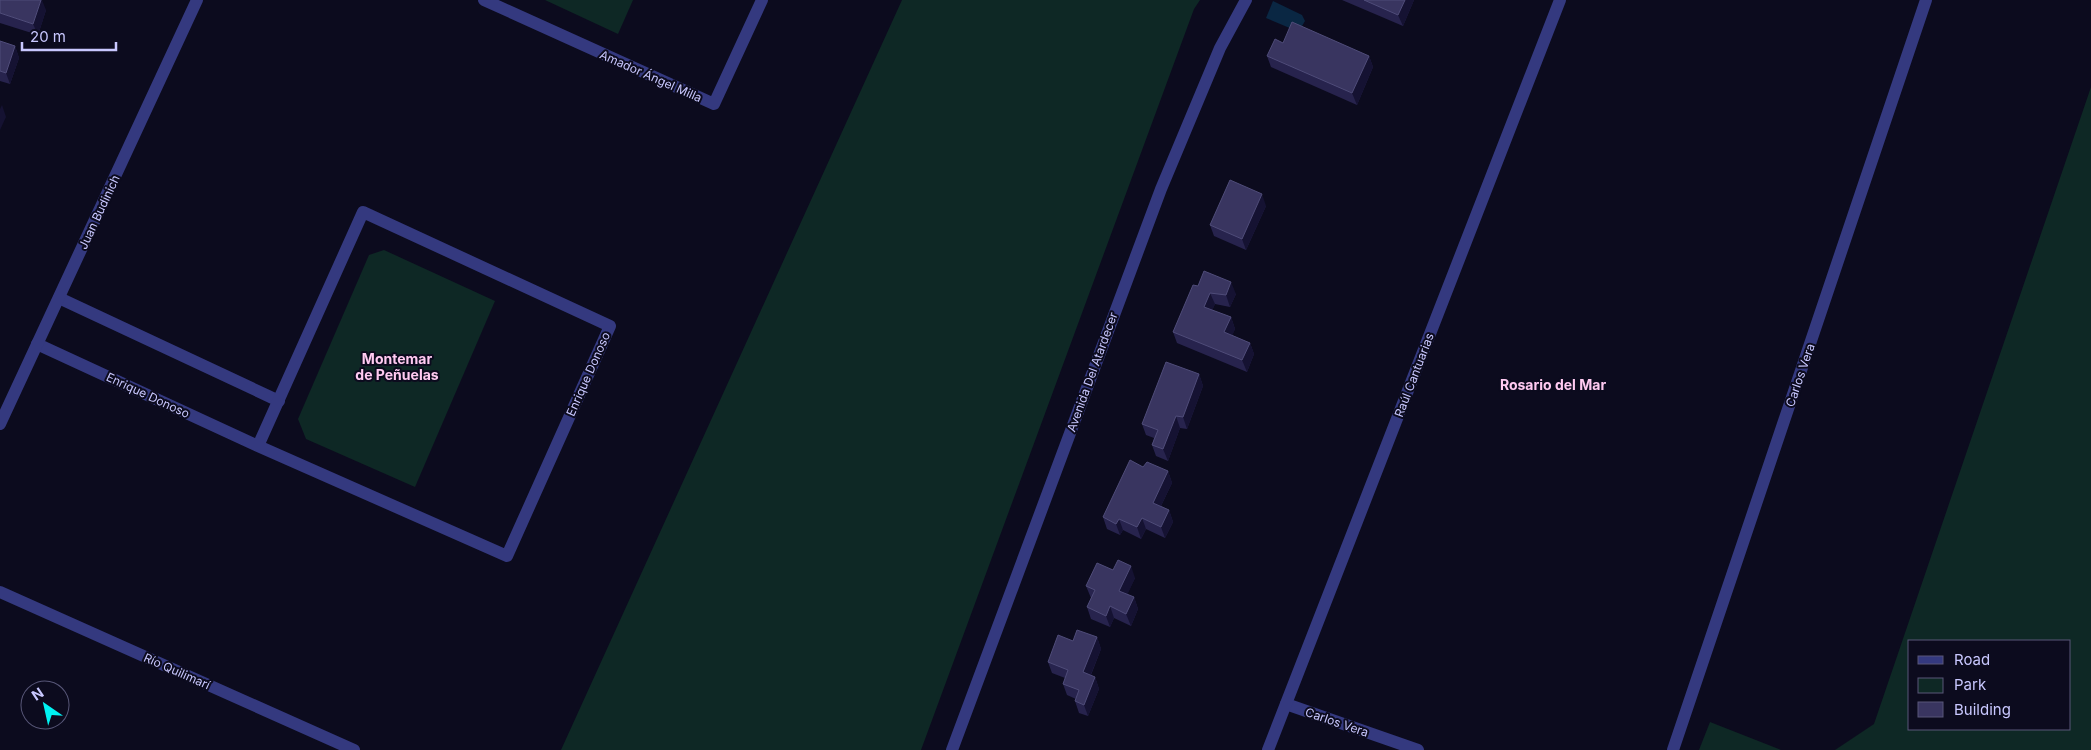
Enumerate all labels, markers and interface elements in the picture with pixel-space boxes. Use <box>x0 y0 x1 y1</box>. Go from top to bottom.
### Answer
scale bar <box>22 20 116 52</box>
text: 20 m <box>30 27 66 46</box>
street label: Amador Ángel Milla <box>598 47 704 105</box>
street label: Juan Budinich <box>75 172 123 252</box>
street label: Avenida Del Atardecer <box>1063 310 1121 434</box>
street label: Enrique Donoso <box>563 330 613 418</box>
street label: Raúl Cantuarias <box>1391 331 1437 419</box>
street label: Carlos Vera <box>1782 341 1818 409</box>
district label: Montemar de Peñuelas <box>355 350 439 383</box>
street label: Enrique Donoso <box>104 369 192 421</box>
district label: Rosario del Mar <box>1500 376 1606 393</box>
legend <box>1908 640 2071 730</box>
street label: Río Quilimarí <box>141 650 213 692</box>
text: Road <box>1954 650 1990 669</box>
text: Park <box>1954 675 1987 694</box>
north arrow <box>20 680 70 730</box>
text: N <box>28 684 47 704</box>
text: Building <box>1954 700 2011 719</box>
street label: Carlos Vera <box>1303 704 1371 740</box>

